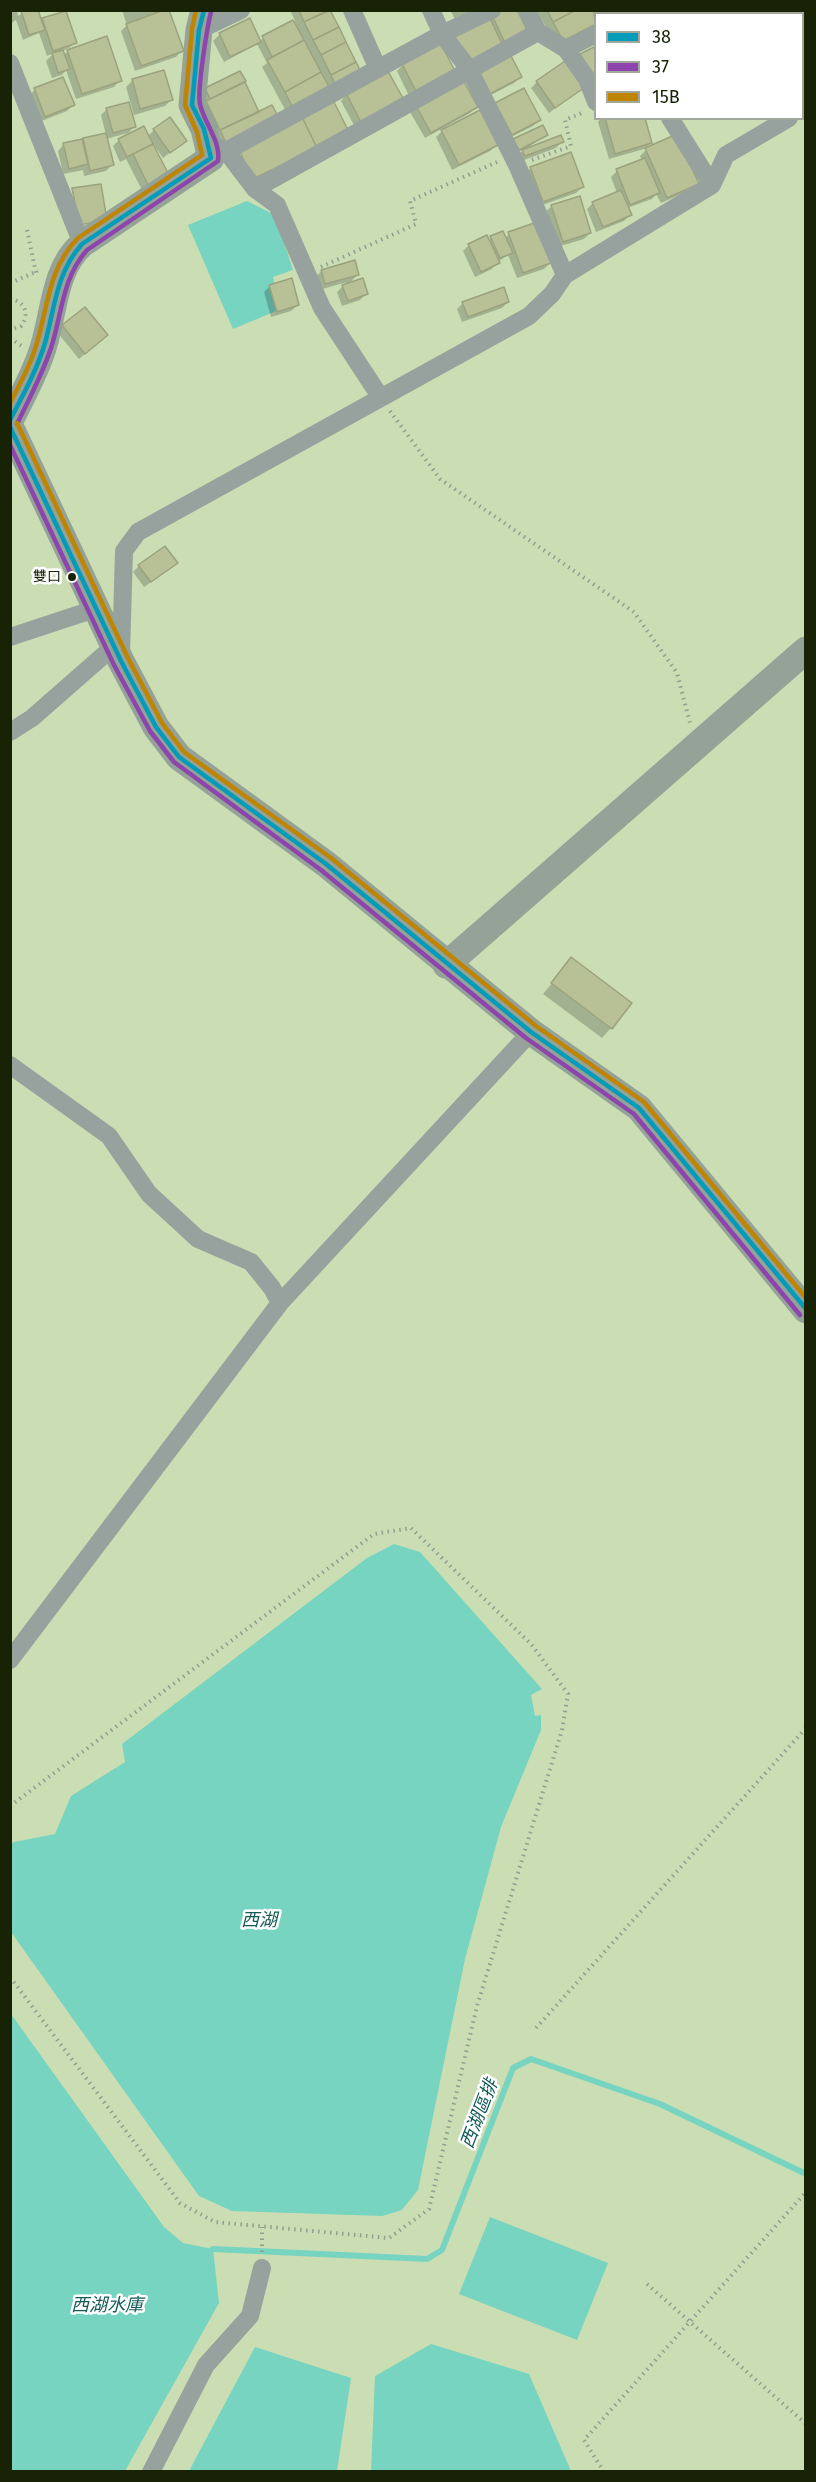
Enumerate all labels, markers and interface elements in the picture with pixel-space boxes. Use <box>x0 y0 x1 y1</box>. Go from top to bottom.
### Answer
legend <box>594 12 804 120</box>
text: 38 <box>652 26 671 48</box>
text: 37 <box>652 56 669 78</box>
text: 15B <box>652 86 680 108</box>
place label: 雙口 <box>33 569 61 585</box>
marker: 雙口 <box>66 571 78 583</box>
water label: 西湖 <box>241 1910 277 1932</box>
water label: 西湖區排 <box>457 2077 503 2151</box>
water label: 西湖水庫 <box>71 2295 143 2317</box>

